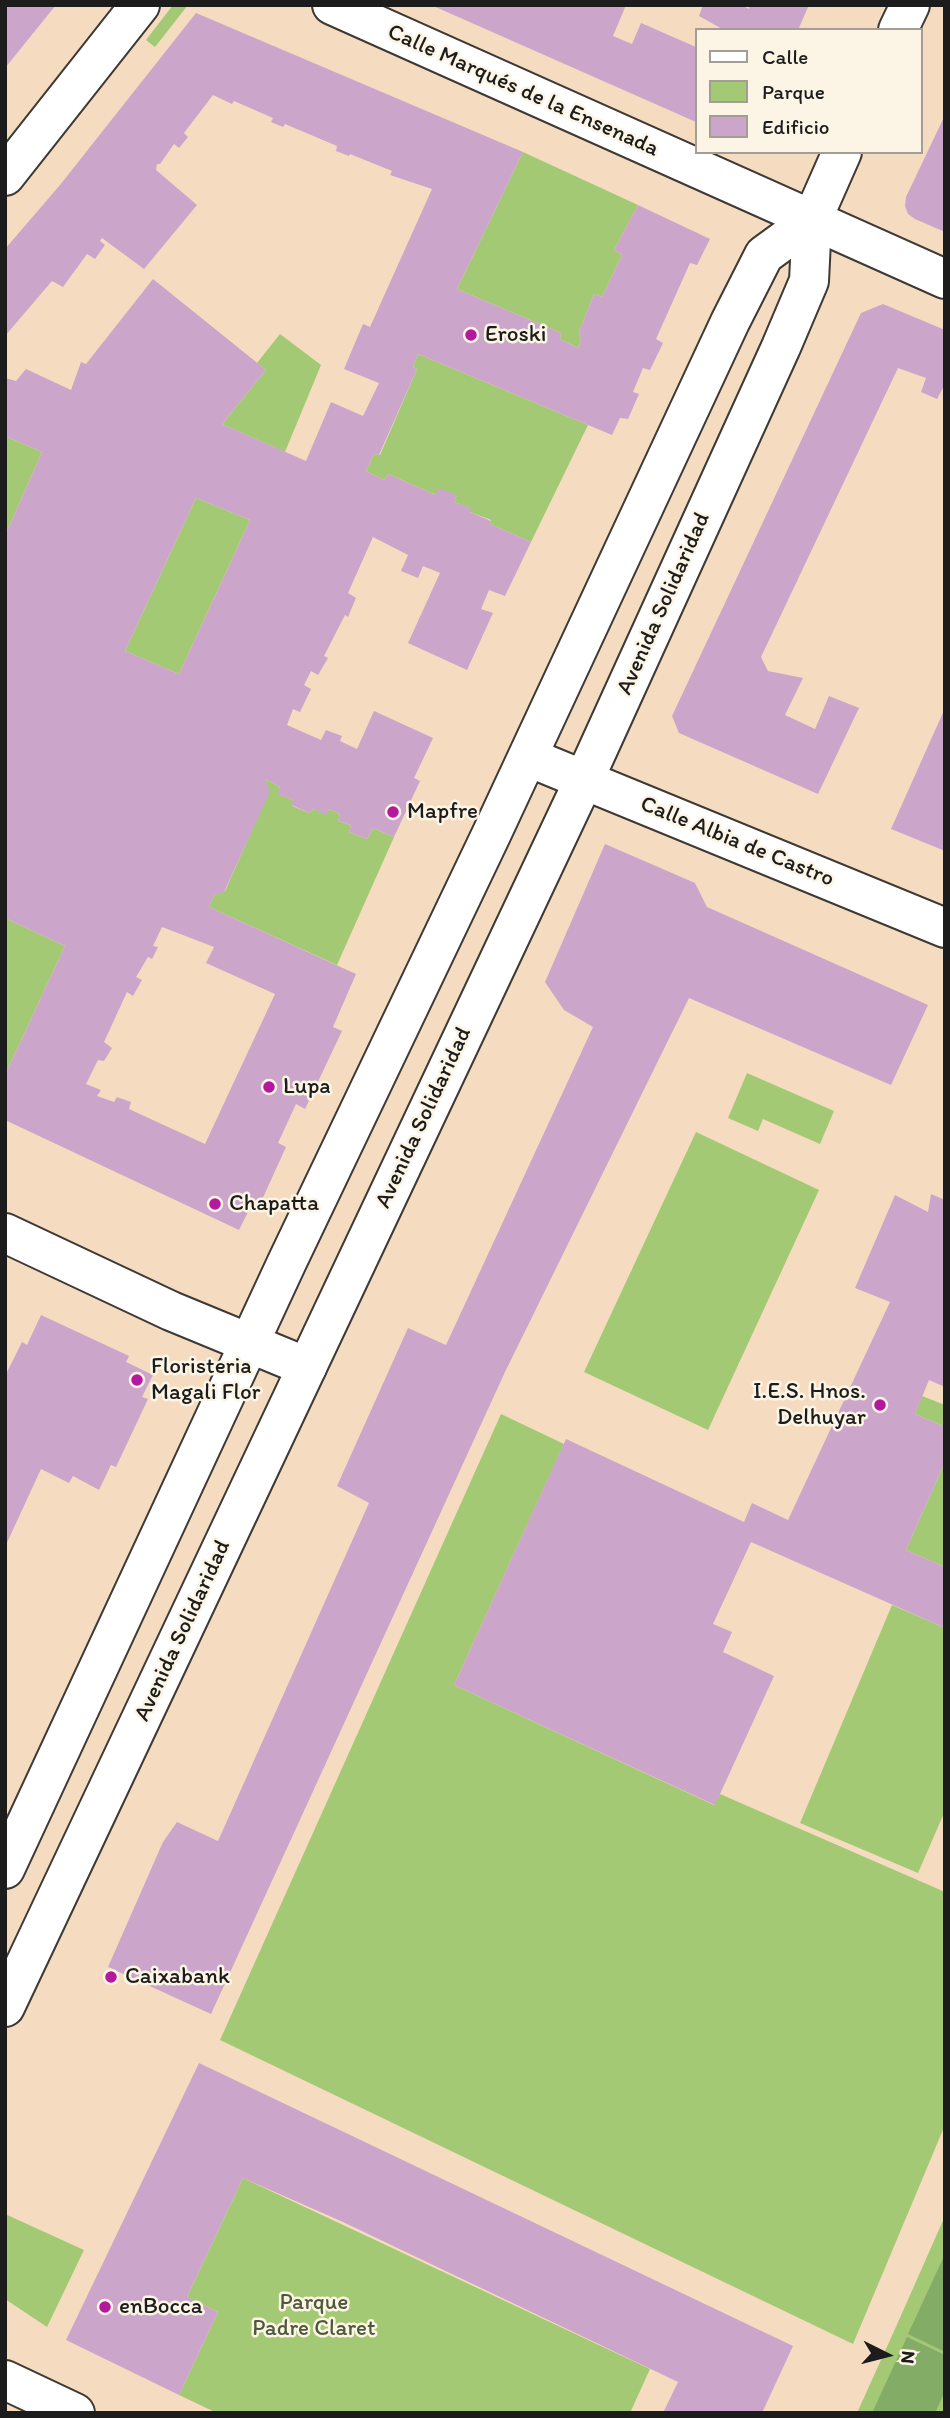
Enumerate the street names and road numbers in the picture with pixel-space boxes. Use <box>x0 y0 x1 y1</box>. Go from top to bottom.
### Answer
street label: Calle Marqués de la Ensenada <box>383 19 663 163</box>
street label: Avenida Solidaridad <box>611 509 717 699</box>
street label: Calle Albia de Castro <box>636 791 838 893</box>
street label: Avenida Solidaridad <box>370 1023 478 1213</box>
street label: Avenida Solidaridad <box>129 1536 237 1726</box>

